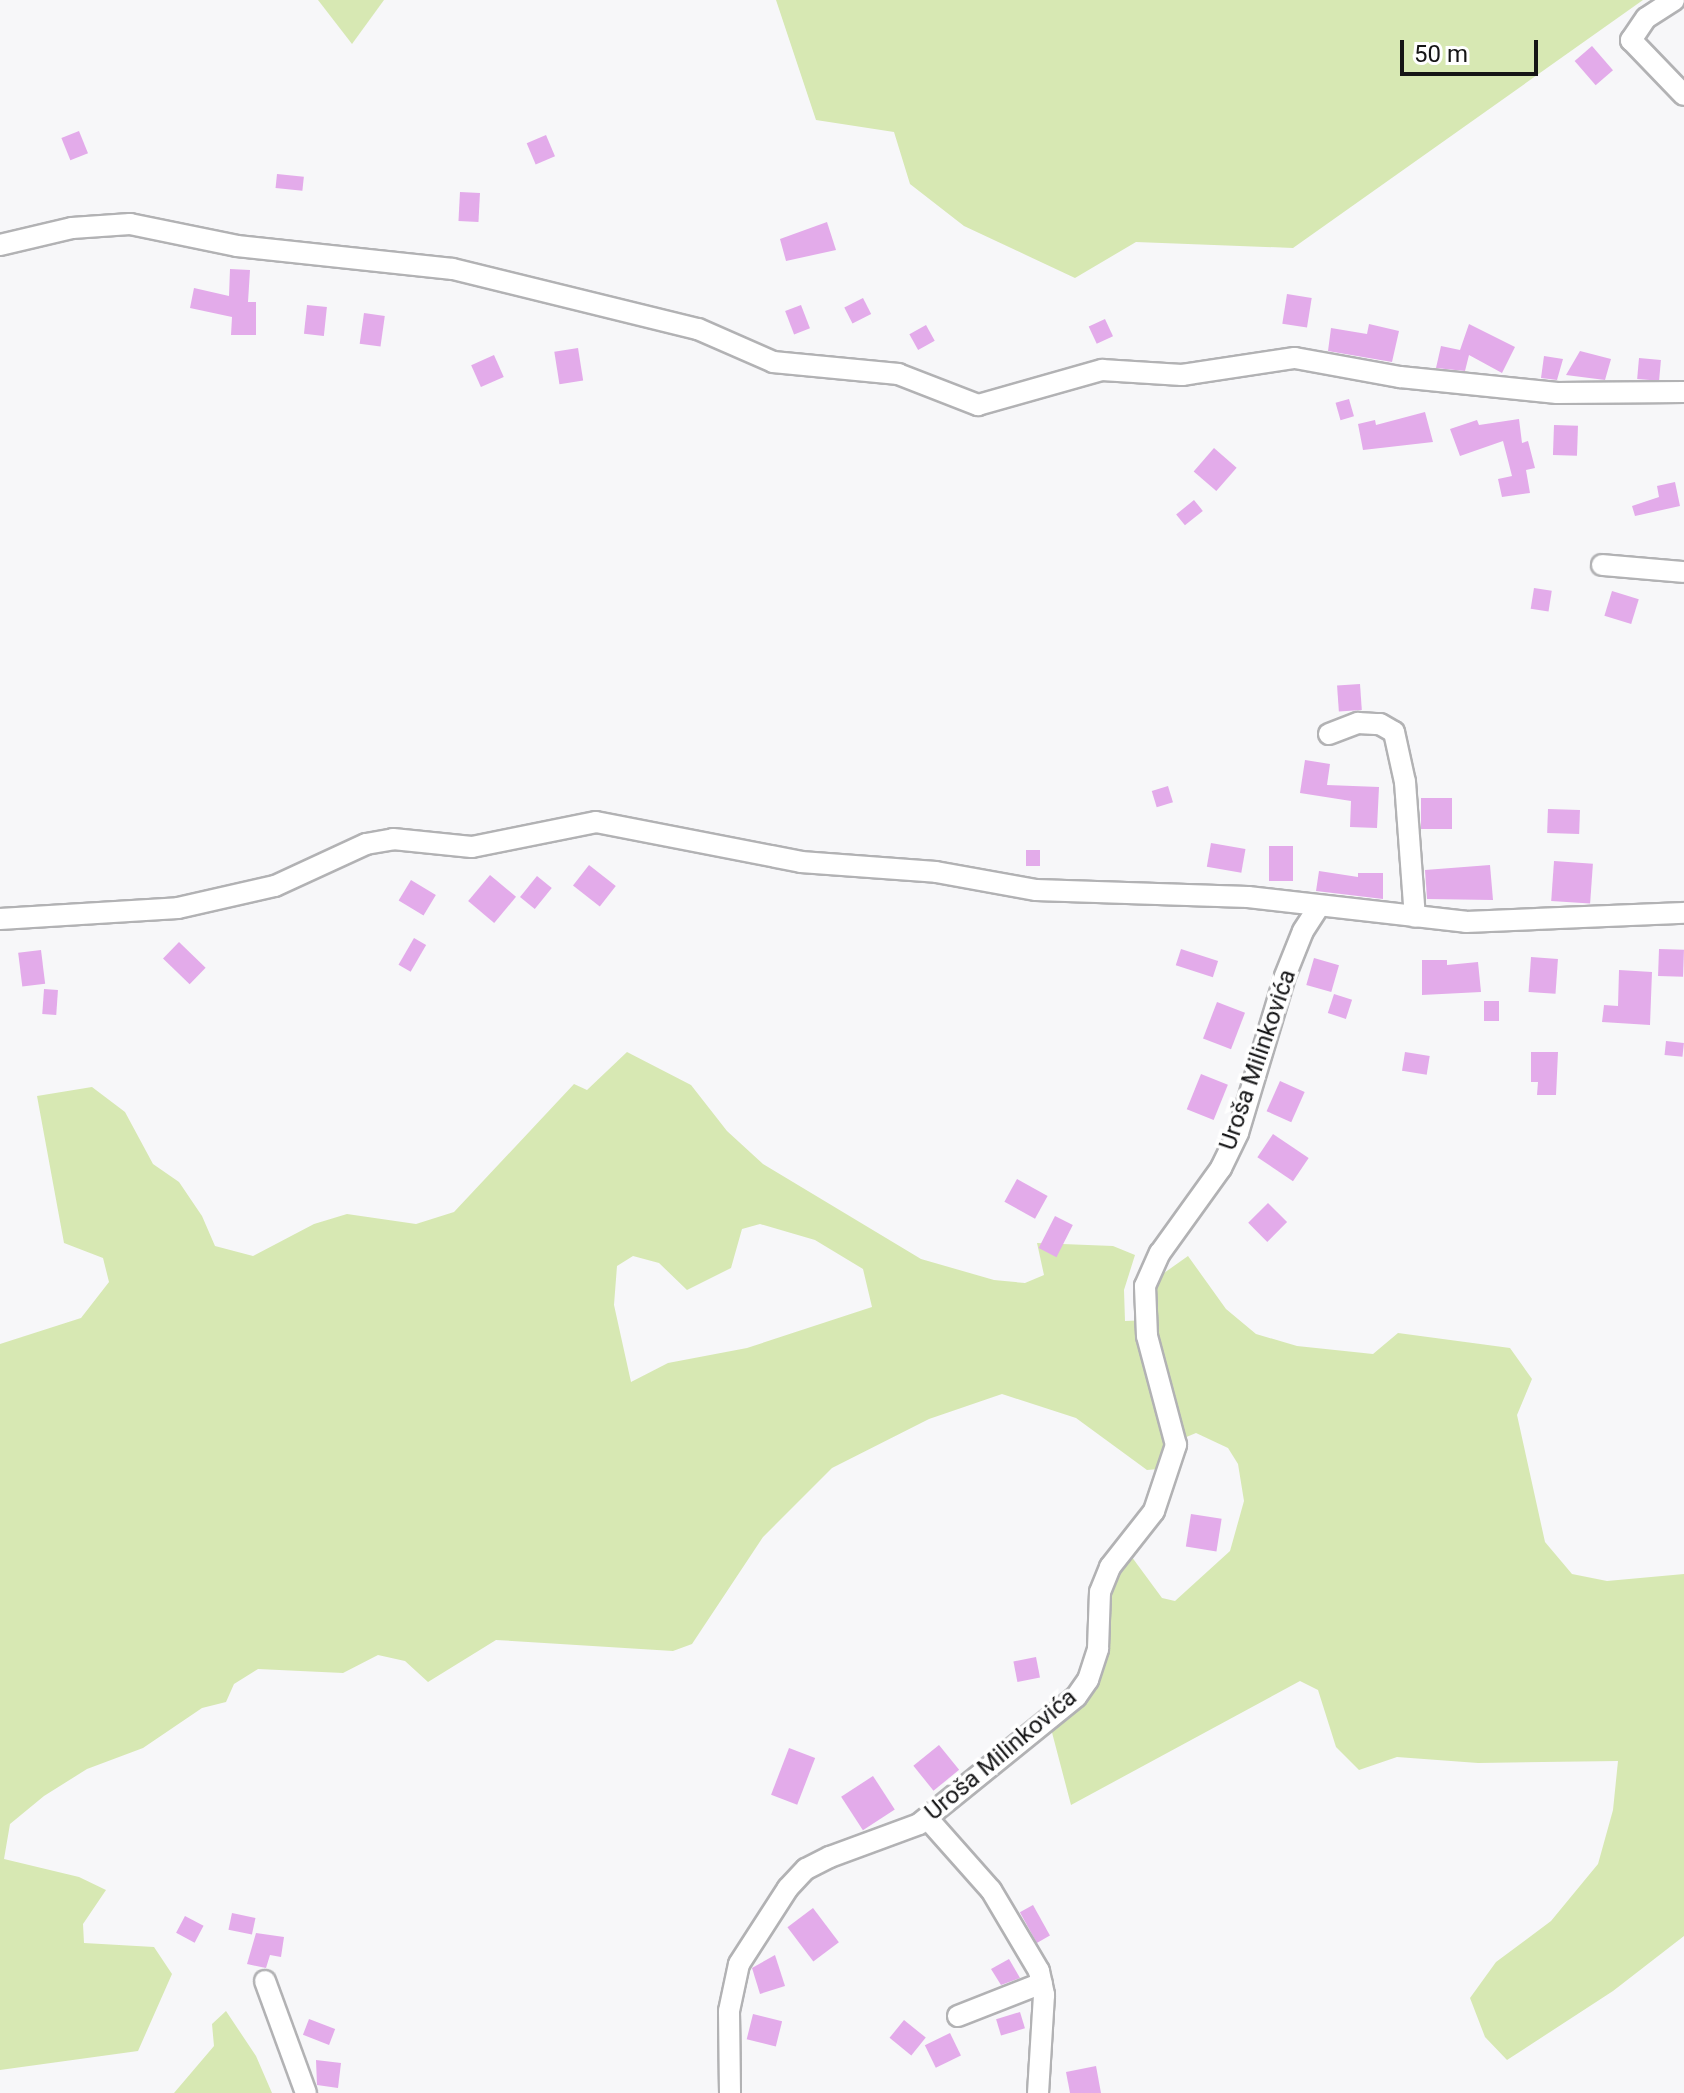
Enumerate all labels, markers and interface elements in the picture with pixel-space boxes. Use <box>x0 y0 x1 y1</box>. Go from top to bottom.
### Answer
scale bar <box>1404 24 1542 74</box>
text: 50 m <box>1414 40 1468 68</box>
street label: Uroša Milinkovića <box>1214 966 1302 1154</box>
street label: Uroša Milinkovića <box>919 1683 1083 1827</box>

